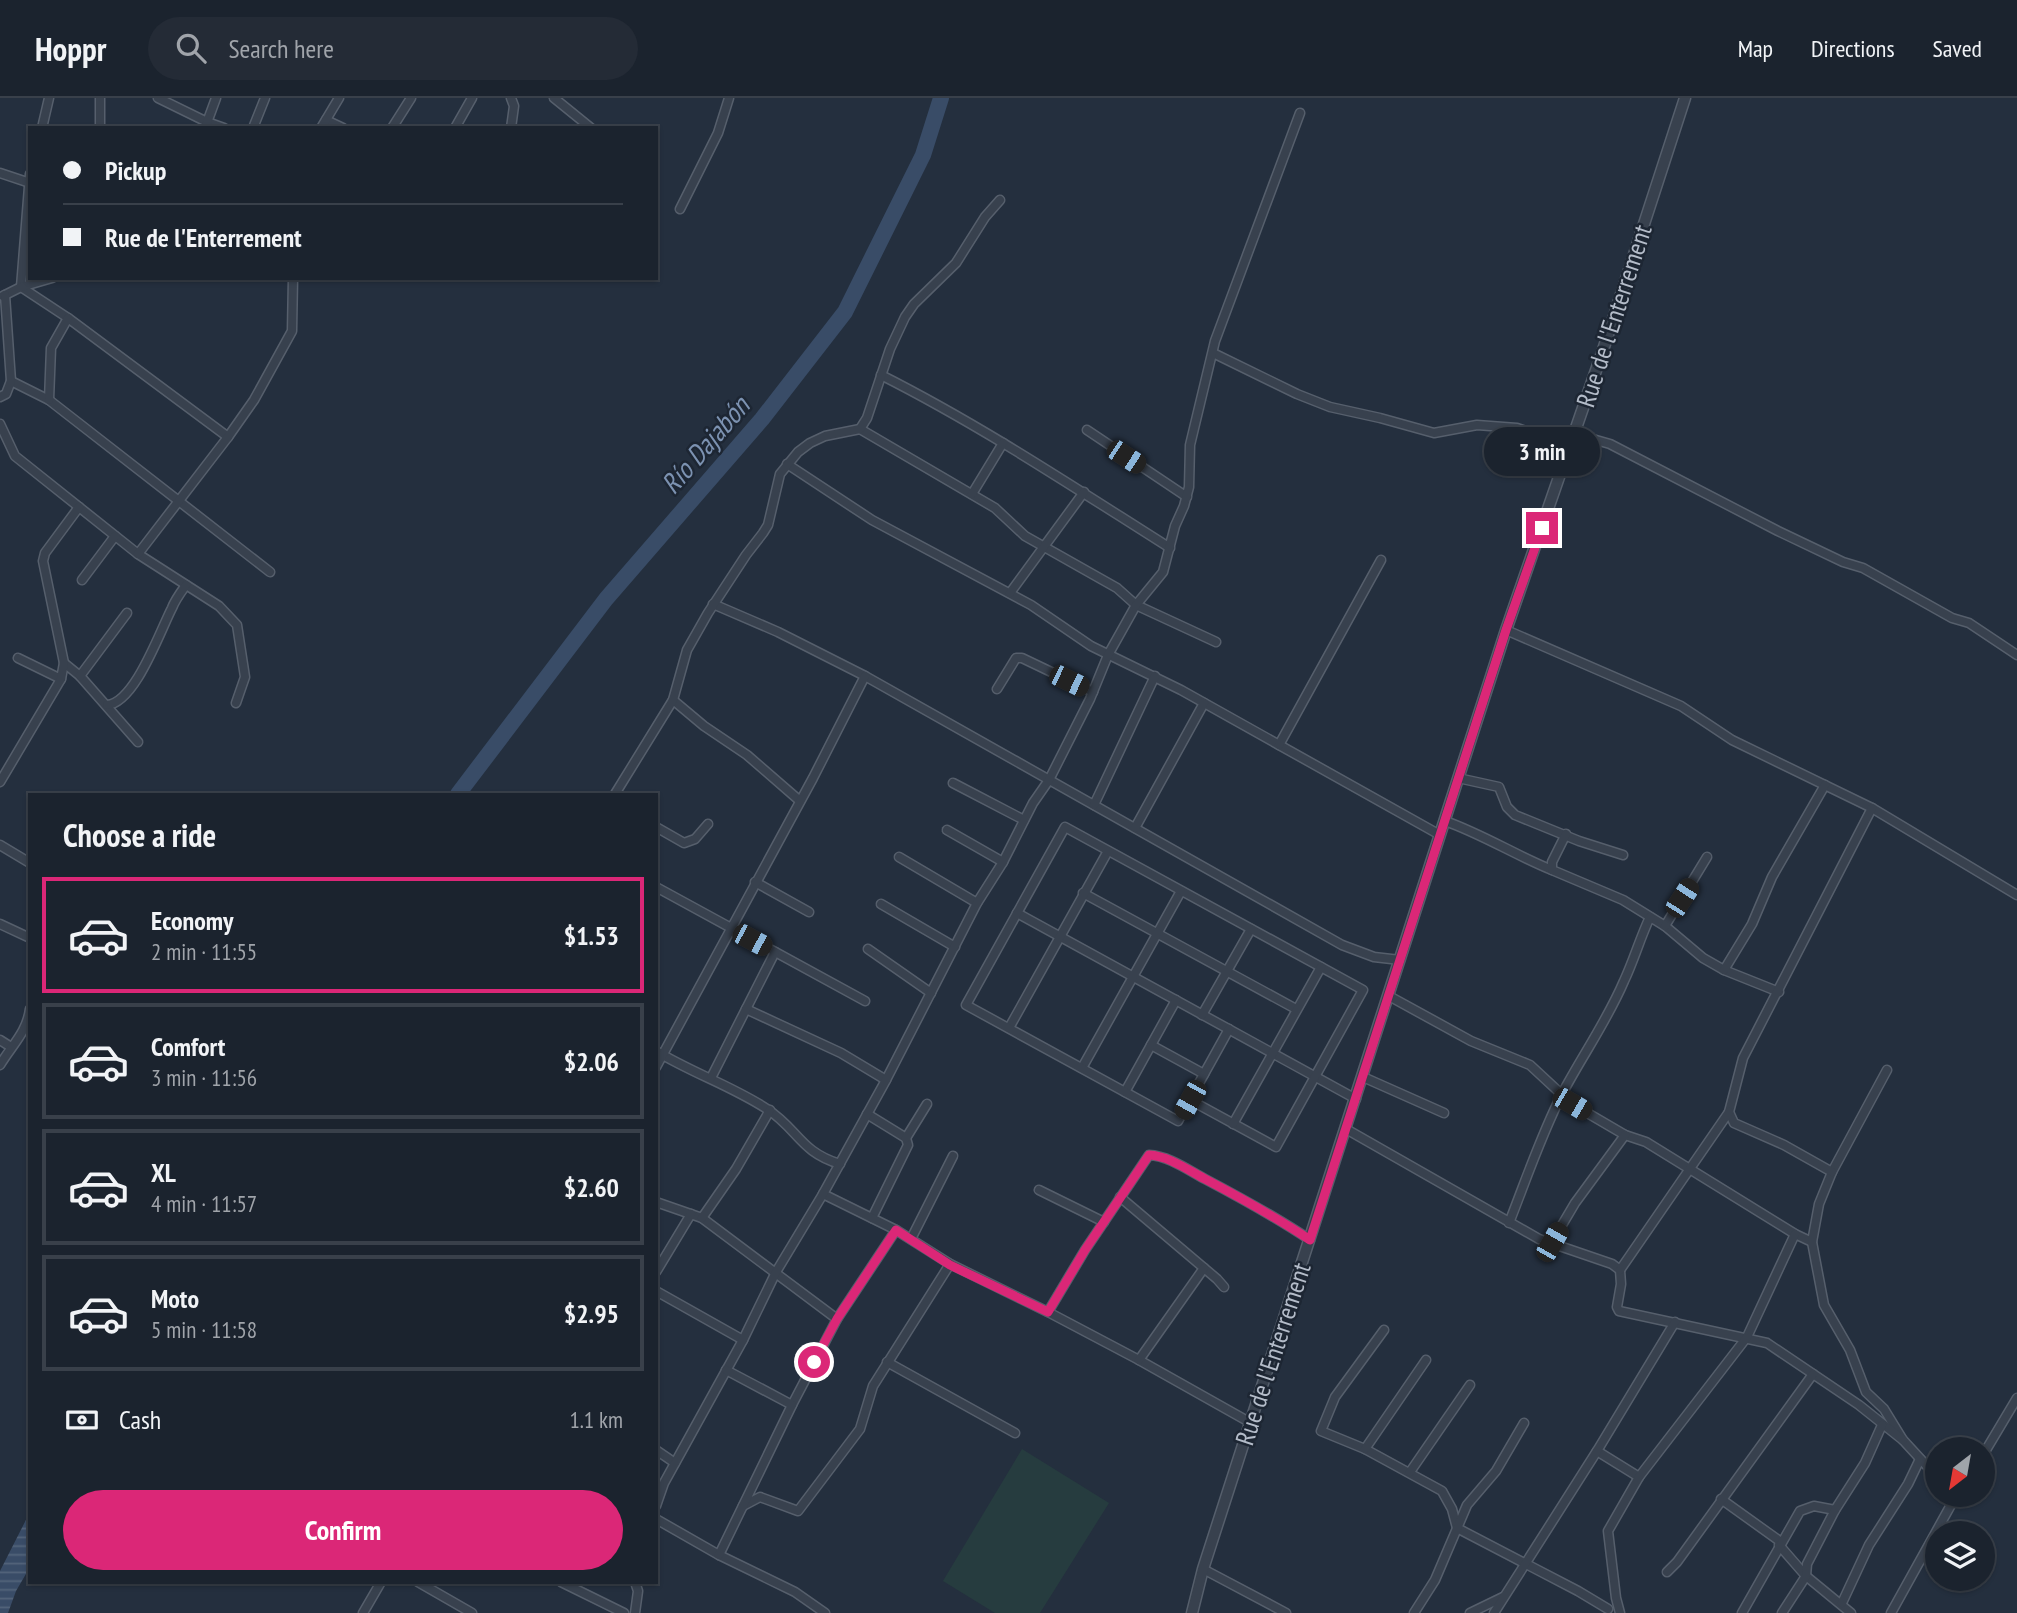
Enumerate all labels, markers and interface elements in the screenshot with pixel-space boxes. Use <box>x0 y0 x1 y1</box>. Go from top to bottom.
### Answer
search box <box>148 17 638 80</box>
text: Hoppr <box>35 27 106 70</box>
icon: search <box>172 29 210 67</box>
text: Search here <box>228 32 334 65</box>
text: Map <box>1738 33 1773 64</box>
text: Directions <box>1811 33 1895 64</box>
text: Saved <box>1933 33 1982 64</box>
text: Pickup <box>105 154 166 187</box>
text: Rue de l'Enterrement <box>105 221 302 254</box>
street label: Rue de l'Enterrement <box>1569 221 1659 411</box>
water label: Río Dajabón <box>652 387 758 501</box>
callout: 3 min <box>1484 426 1600 476</box>
car <box>1103 437 1150 477</box>
text: 3 min <box>1519 437 1565 466</box>
route end <box>1526 512 1558 544</box>
car <box>1046 662 1093 700</box>
text: Choose a ride <box>63 814 216 856</box>
car <box>1662 875 1703 921</box>
icon: car <box>67 904 130 967</box>
text: Economy <box>151 904 233 937</box>
text: $1.53 <box>564 919 619 952</box>
car <box>729 921 776 959</box>
text: 2 min · 11:55 <box>151 937 257 966</box>
icon: car <box>67 1030 130 1093</box>
text: Comfort <box>151 1030 225 1063</box>
text: $2.06 <box>564 1045 619 1078</box>
text: 3 min · 11:56 <box>151 1063 257 1092</box>
car <box>1171 1077 1210 1123</box>
car <box>1549 1084 1596 1124</box>
icon: car <box>67 1156 130 1219</box>
text: XL <box>151 1156 176 1189</box>
text: $2.60 <box>564 1171 619 1204</box>
text: 4 min · 11:57 <box>151 1189 257 1218</box>
car <box>1533 1219 1572 1265</box>
street label: Rue de l'Enterrement <box>1228 1259 1318 1449</box>
icon: car <box>67 1282 130 1345</box>
text: Moto <box>151 1282 199 1315</box>
text: $2.95 <box>564 1297 619 1330</box>
text: 5 min · 11:58 <box>151 1315 257 1344</box>
route start <box>798 1346 830 1378</box>
icon: cash <box>63 1401 101 1439</box>
text: Cash <box>119 1403 161 1436</box>
text: 1.1 km <box>569 1405 623 1434</box>
north arrow <box>1925 1437 1995 1507</box>
map controls <box>1925 1437 1995 1591</box>
button: Confirm <box>63 1490 623 1570</box>
button: layers <box>1925 1521 1995 1591</box>

